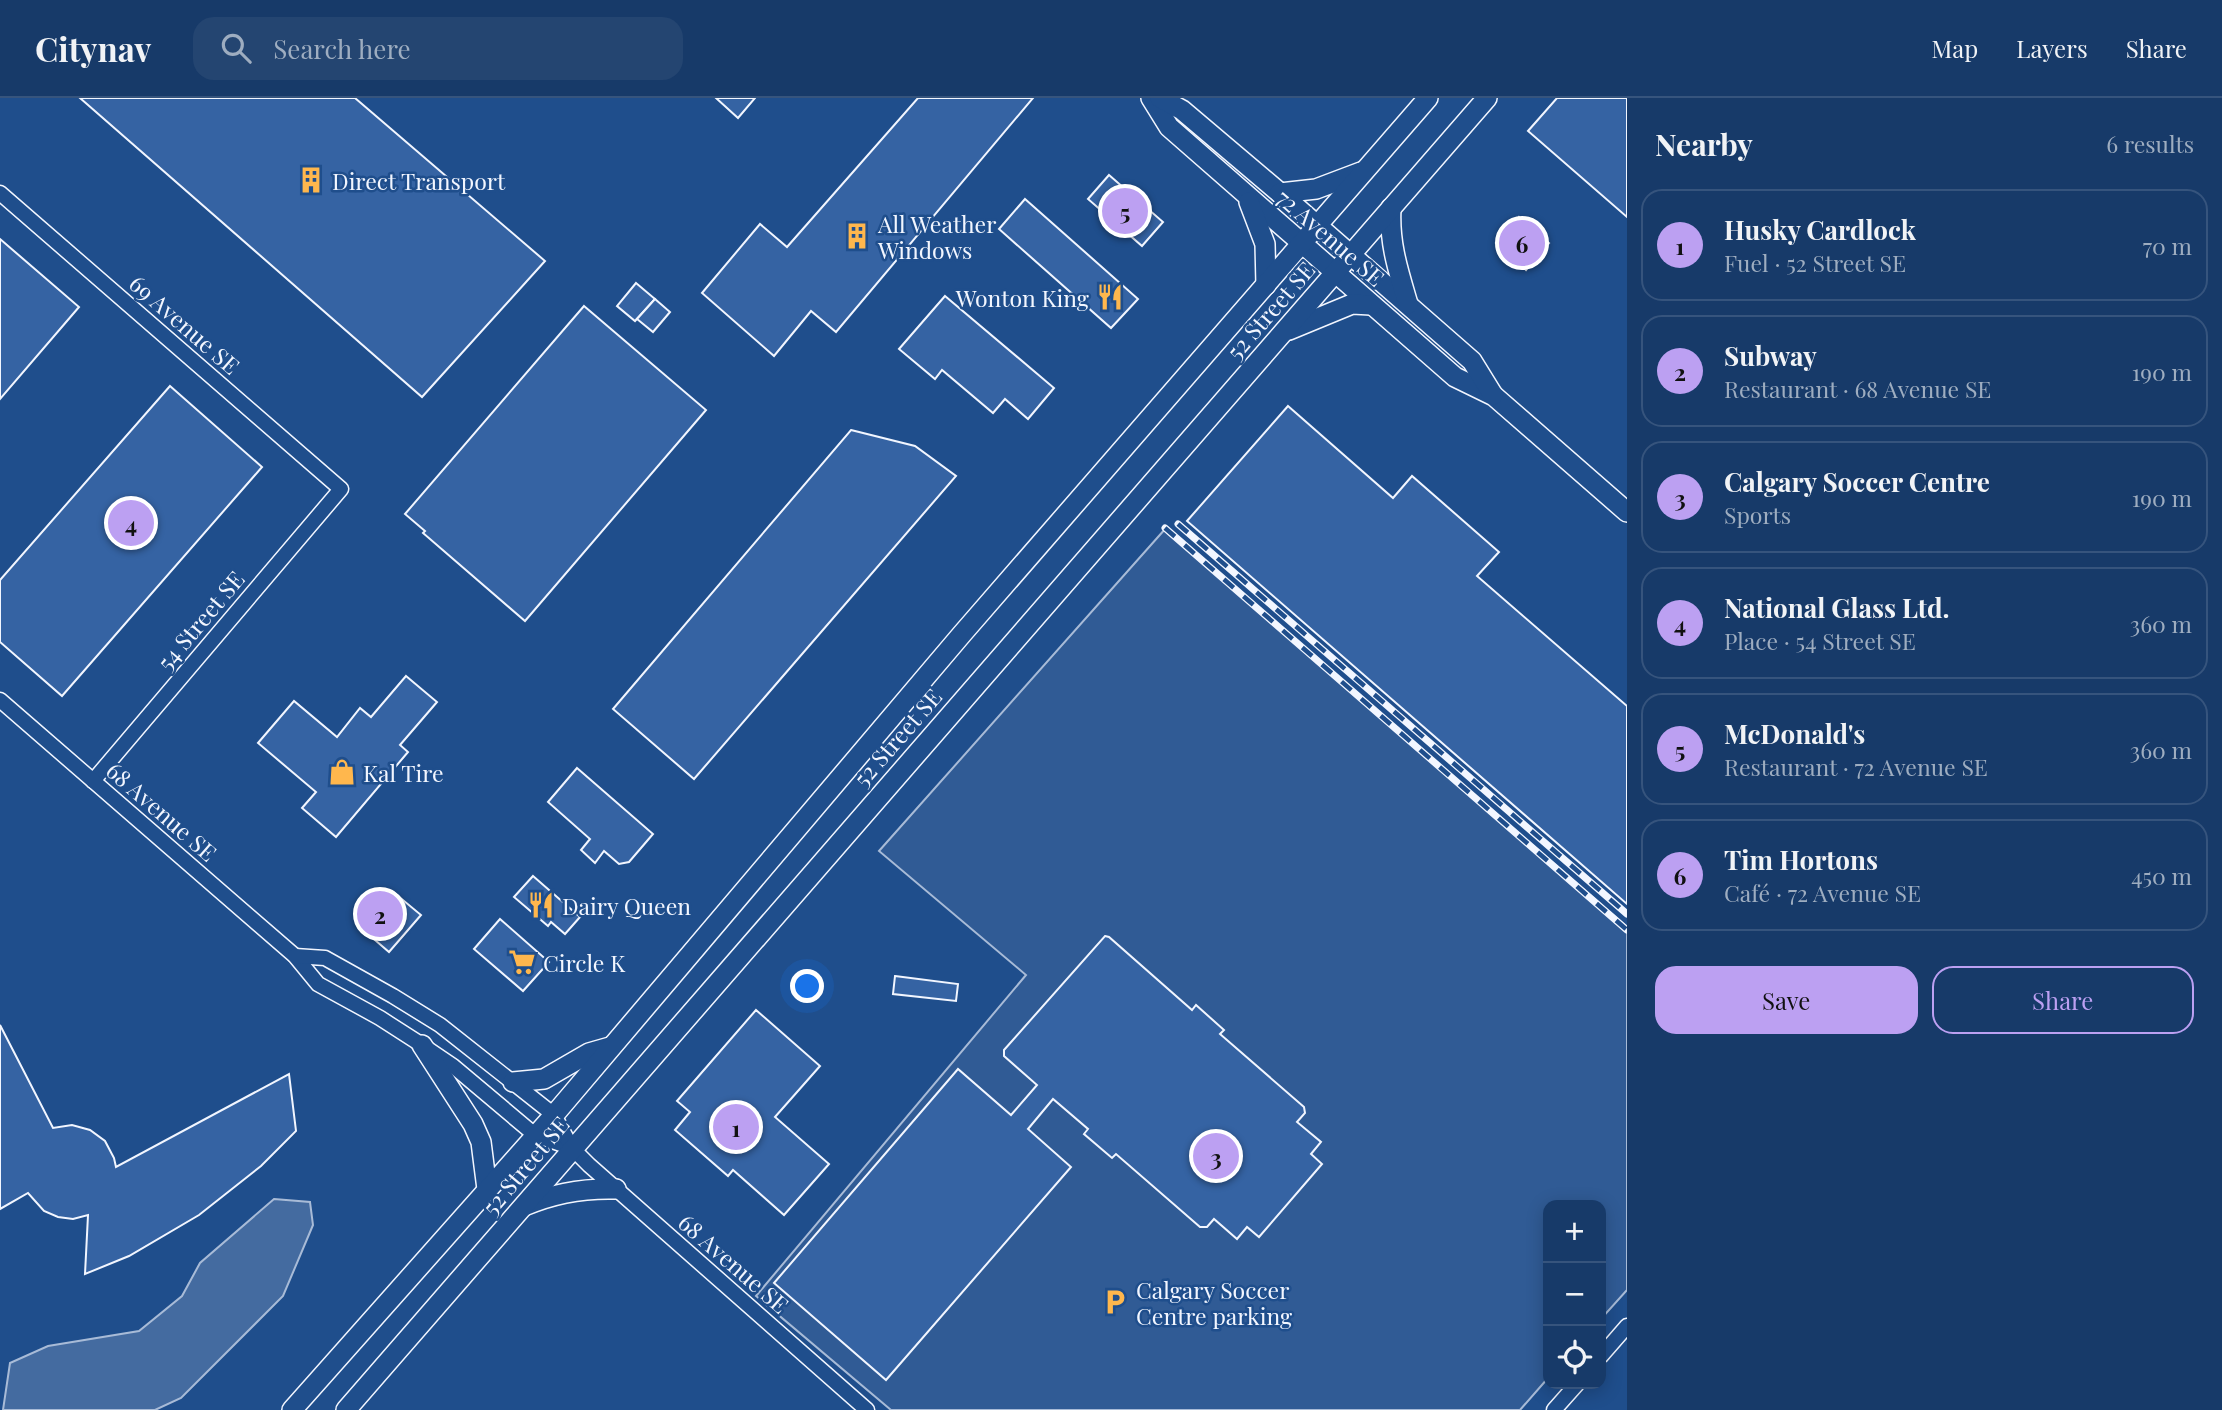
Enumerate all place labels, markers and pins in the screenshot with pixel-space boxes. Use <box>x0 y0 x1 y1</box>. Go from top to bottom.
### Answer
building icon: Direct Transport <box>296 165 326 195</box>
place label: Direct Transport <box>332 165 506 196</box>
pin: 5 <box>1102 185 1148 237</box>
place label: All Weather Windows <box>877 208 996 265</box>
pin: 6 <box>1499 217 1545 269</box>
building icon: All Weather Windows <box>842 221 872 251</box>
place label: Wonton King <box>955 282 1089 313</box>
restaurant icon: Wonton King <box>1095 282 1125 312</box>
pin: 4 <box>108 497 154 549</box>
shop icon: Kal Tire <box>327 757 357 787</box>
place label: Kal Tire <box>363 757 444 788</box>
pin: 2 <box>357 888 403 940</box>
restaurant icon: Dairy Queen <box>526 890 556 920</box>
place label: Dairy Queen <box>562 890 691 921</box>
supermarket icon: Circle K <box>507 947 537 977</box>
place label: Circle K <box>543 947 626 978</box>
pin: 1 <box>713 1101 759 1153</box>
pin: 3 <box>1193 1130 1239 1182</box>
place label: Calgary Soccer Centre parking <box>1136 1274 1292 1331</box>
parking icon: Calgary Soccer Centre parking <box>1100 1287 1130 1317</box>

